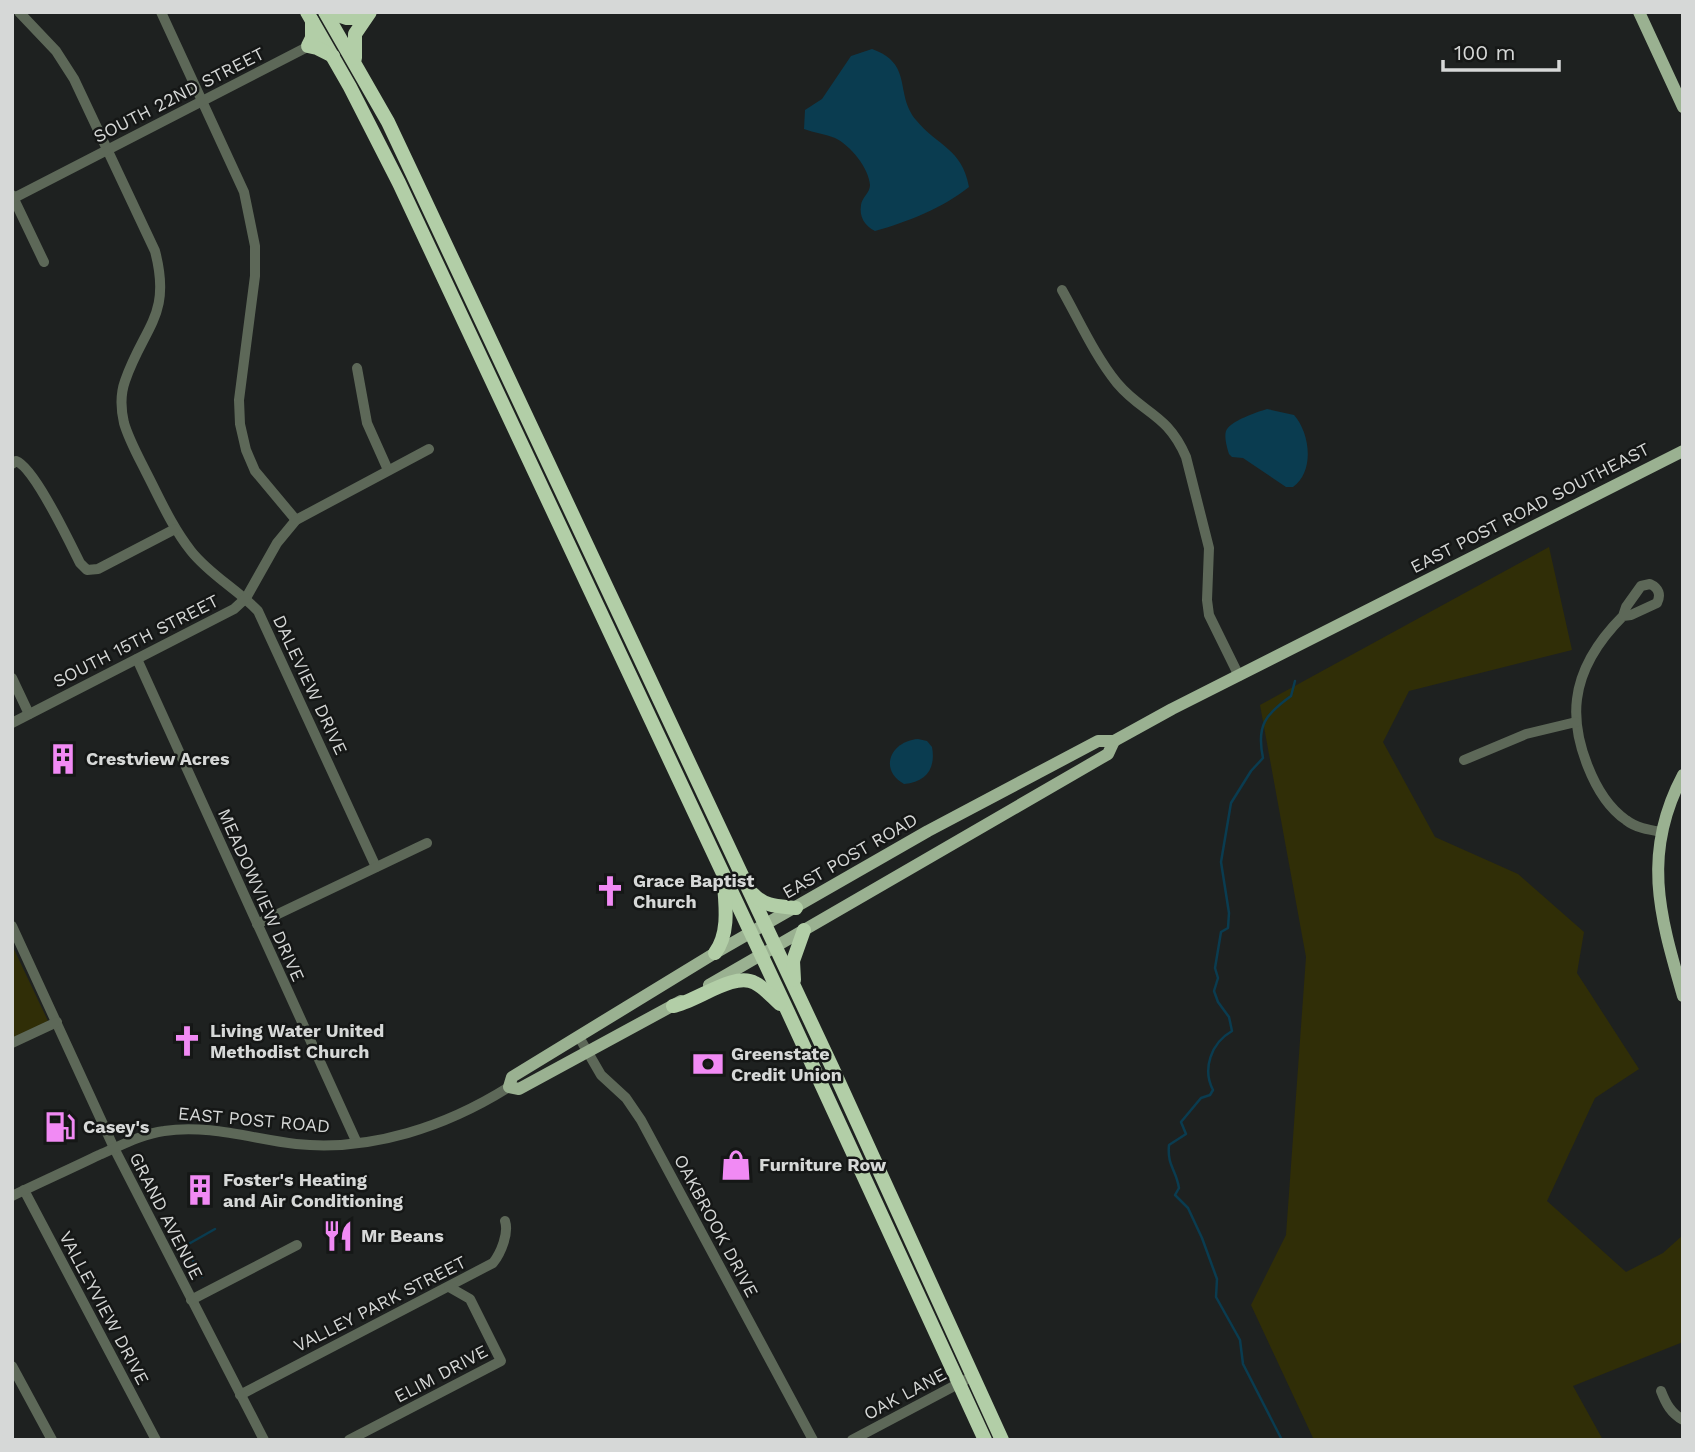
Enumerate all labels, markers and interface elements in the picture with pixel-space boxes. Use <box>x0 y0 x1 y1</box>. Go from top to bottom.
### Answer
scale bar <box>1443 28 1558 72</box>
text: 100 m <box>1454 40 1516 65</box>
street label: SOUTH 22ND STREET <box>90 42 268 147</box>
street label: EAST POST ROAD SOUTHEAST <box>1407 438 1653 577</box>
street label: SOUTH 15TH STREET <box>49 590 222 691</box>
street label: DALEVIEW DRIVE <box>269 612 352 758</box>
building icon: Crestview Acres <box>46 742 80 776</box>
place label: Crestview Acres <box>86 748 230 769</box>
street label: MEADOWVIEW DRIVE <box>214 805 309 985</box>
street label: EAST POST ROAD <box>778 808 921 903</box>
place label: Grace Baptist Church <box>633 870 754 912</box>
church icon: Grace Baptist Church <box>593 874 627 908</box>
place label: Living Water United Methodist Church <box>210 1020 384 1062</box>
church icon: Living Water United Methodist Church <box>170 1024 204 1058</box>
place label: Greenstate Credit Union <box>731 1043 842 1085</box>
bank icon: Greenstate Credit Union <box>691 1047 725 1081</box>
street label: EAST POST ROAD <box>177 1102 331 1137</box>
fuel station icon: Casey's <box>43 1110 77 1144</box>
place label: Casey's <box>83 1116 150 1137</box>
shop icon: Furniture Row <box>719 1148 753 1182</box>
street label: GRAND AVENUE <box>125 1149 208 1283</box>
street label: OAKBROOK DRIVE <box>670 1151 763 1301</box>
place label: Furniture Row <box>759 1154 887 1175</box>
place label: Foster's Heating and Air Conditioning <box>223 1169 404 1211</box>
building icon: Foster's Heating and Air Conditioning <box>183 1173 217 1207</box>
restaurant icon: Mr Beans <box>321 1219 355 1253</box>
place label: Mr Beans <box>361 1225 444 1246</box>
street label: VALLEYVIEW DRIVE <box>55 1227 154 1388</box>
street label: VALLEY PARK STREET <box>290 1251 470 1356</box>
street label: ELIM DRIVE <box>391 1340 491 1407</box>
street label: OAK LANE <box>860 1363 949 1424</box>

